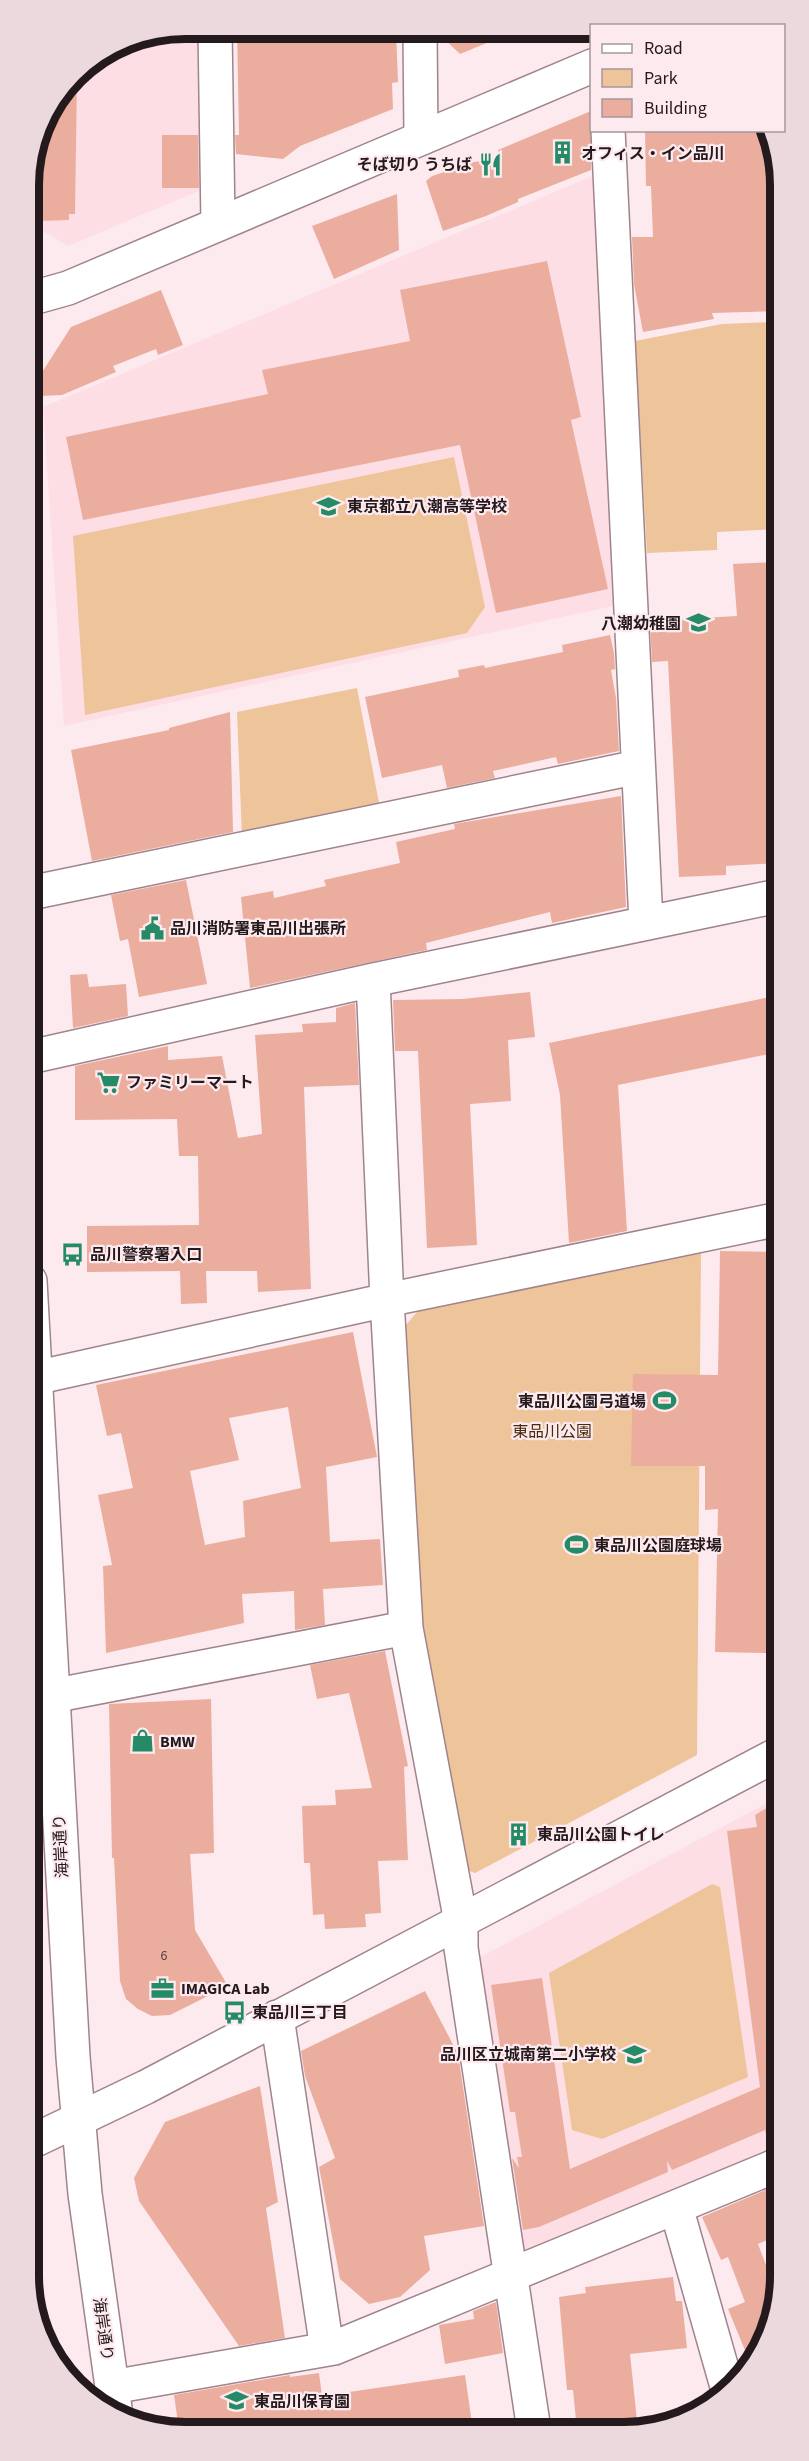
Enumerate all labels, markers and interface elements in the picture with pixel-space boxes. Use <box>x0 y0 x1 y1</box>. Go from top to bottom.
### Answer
legend <box>590 24 785 132</box>
text: Road <box>644 36 683 61</box>
text: Park <box>644 66 678 91</box>
text: Building <box>644 96 707 121</box>
building icon: オフィス・イン品川 <box>550 140 576 166</box>
place label: オフィス・イン品川 <box>581 143 725 165</box>
restaurant icon: そば切り うちば <box>477 151 503 177</box>
place label: そば切り うちば <box>357 154 472 176</box>
school or university icon: 東京都立八潮高等学校 <box>316 493 342 519</box>
place label: 東京都立八潮高等学校 <box>347 496 507 518</box>
school or university icon: 八潮幼稚園 <box>686 610 712 636</box>
place label: 八潮幼稚園 <box>601 613 681 635</box>
public building icon: 品川消防署東品川出張所 <box>139 915 165 941</box>
place label: 品川消防署東品川出張所 <box>170 918 346 940</box>
supermarket icon: ファミリーマート <box>95 1069 121 1095</box>
place label: ファミリーマート <box>126 1072 254 1094</box>
bus stop icon: 品川警察署入口 <box>59 1241 85 1267</box>
place label: 品川警察署入口 <box>90 1244 202 1266</box>
sports icon: 東品川公園弓道場 <box>651 1388 677 1414</box>
place label: 東品川公園弓道場 <box>518 1391 646 1413</box>
park label: 東品川公園 <box>512 1421 592 1443</box>
sports icon: 東品川公園庭球場 <box>563 1532 589 1558</box>
place label: 東品川公園庭球場 <box>594 1535 722 1557</box>
shop icon: BMW <box>129 1728 155 1754</box>
place label: BMW <box>160 1731 195 1753</box>
street label: 海岸通り <box>48 1813 74 1878</box>
building icon: 東品川公園トイレ <box>506 1821 532 1847</box>
place label: 東品川公園トイレ <box>537 1824 665 1846</box>
house number: 6 <box>161 1946 168 1966</box>
office icon: IMAGICA Lab <box>150 1975 176 2001</box>
place label: IMAGICA Lab <box>181 1978 270 2000</box>
bus stop icon: 東品川三丁目 <box>221 1999 247 2025</box>
place label: 東品川三丁目 <box>252 2002 348 2024</box>
school or university icon: 品川区立城南第二小学校 <box>621 2041 647 2067</box>
place label: 品川区立城南第二小学校 <box>440 2044 616 2066</box>
street label: 海岸通り <box>88 2296 118 2362</box>
school or university icon: 東品川保育園 <box>223 2388 249 2414</box>
place label: 東品川保育園 <box>254 2391 350 2413</box>

